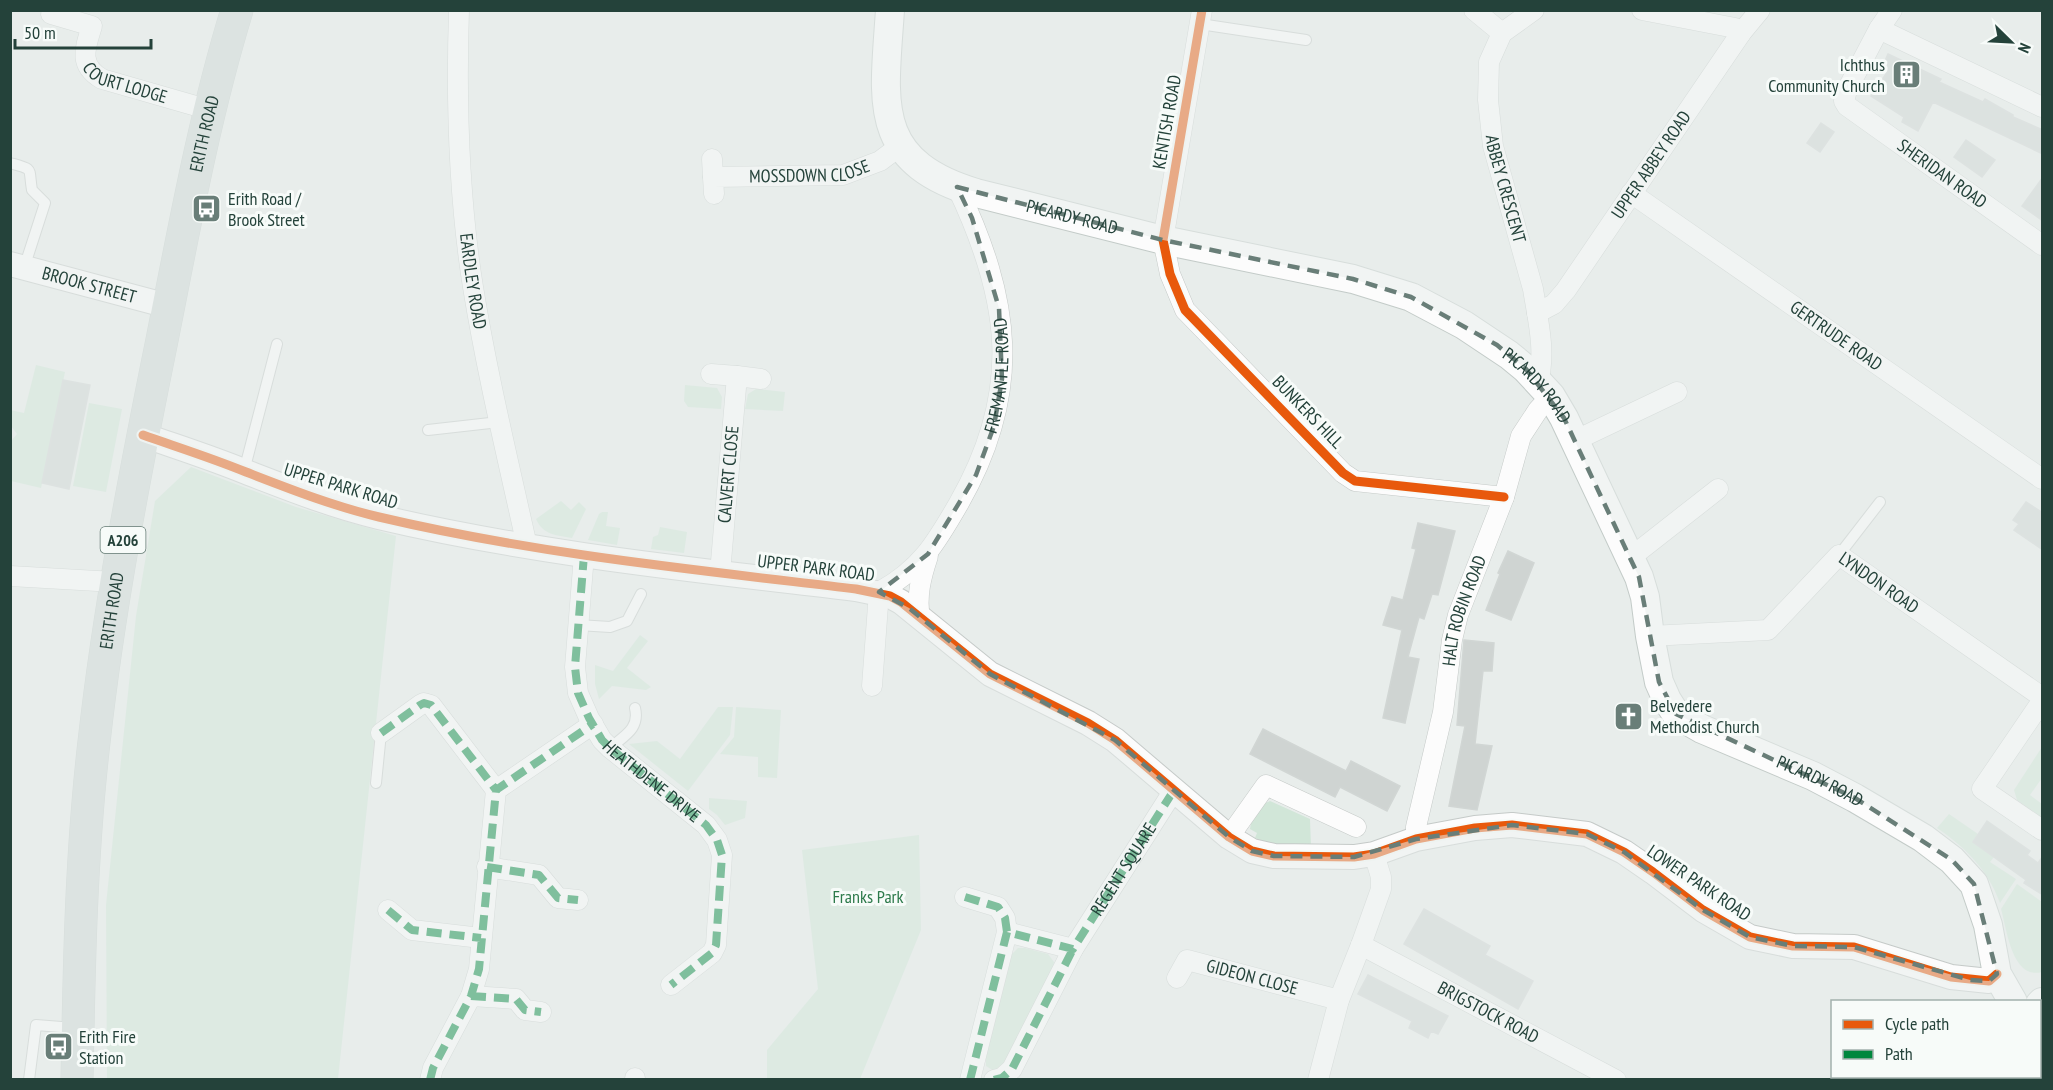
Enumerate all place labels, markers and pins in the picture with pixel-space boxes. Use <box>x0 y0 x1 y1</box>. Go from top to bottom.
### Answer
place label: Ichthus Community Church <box>1768 53 1885 97</box>
building icon: Ichthus Community Church <box>1890 59 1922 91</box>
place label: Erith Road / Brook Street <box>228 187 305 231</box>
bus stop icon: Erith Road / Brook Street <box>191 193 223 225</box>
place label: Belvedere Methodist Church <box>1650 694 1759 738</box>
church icon: Belvedere Methodist Church <box>1613 700 1645 732</box>
place label: Erith Fire Station <box>79 1025 136 1069</box>
bus stop icon: Erith Fire Station <box>42 1031 74 1063</box>

